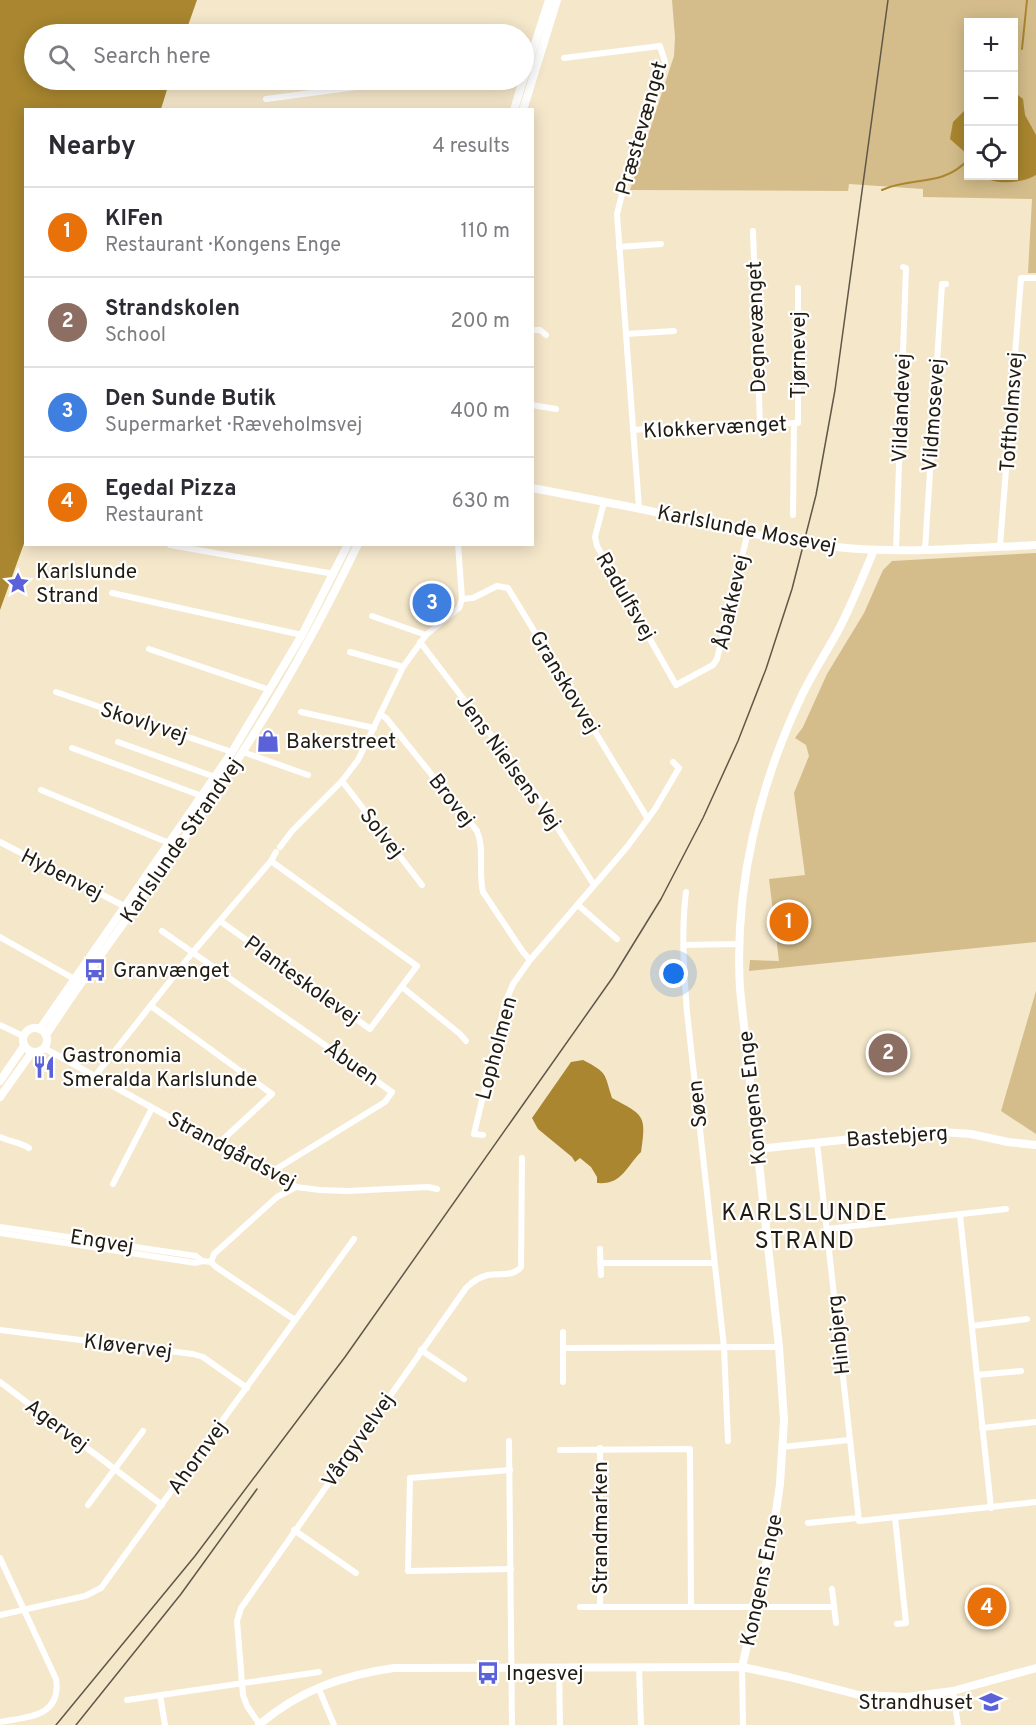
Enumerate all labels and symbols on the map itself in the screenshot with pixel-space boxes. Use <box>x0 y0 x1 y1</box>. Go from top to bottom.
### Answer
street label: Præstevænget <box>610 58 674 199</box>
street label: Degnevænget <box>742 260 773 393</box>
street label: Tjørnevej <box>786 311 813 399</box>
street label: Toftholmsvej <box>995 351 1030 473</box>
street label: Vildandevej <box>887 353 918 463</box>
street label: Vildmosevej <box>917 357 952 473</box>
street label: Klokkervænget <box>642 411 788 446</box>
street label: Karlslunde Mosevej <box>655 500 839 561</box>
street label: Radulfsvej <box>589 548 661 646</box>
street label: Åbakkevej <box>708 552 757 653</box>
place label: Karlslunde Strand <box>36 559 137 610</box>
place icon: Karlslunde Strand <box>5 570 31 596</box>
pin: 3 <box>412 580 452 626</box>
street label: Granskovvej <box>522 626 605 739</box>
street label: Jens Nielsens Vej <box>449 689 566 836</box>
street label: Skovlyvej <box>97 697 190 750</box>
shop icon: Bakerstreet <box>255 728 281 754</box>
place label: Bakerstreet <box>286 729 396 756</box>
street label: Karlslunde Strandvej <box>115 753 249 929</box>
street label: Brovej <box>422 769 480 833</box>
street label: Solvej <box>353 803 409 865</box>
street label: Hybenvej <box>16 843 107 907</box>
pin: 1 <box>770 900 808 944</box>
street label: Planteskolevej <box>238 930 364 1032</box>
bus stop icon: Granvænget <box>82 957 108 983</box>
place label: Granvænget <box>113 958 230 985</box>
your location <box>659 959 688 988</box>
street label: Lopholmen <box>471 994 524 1103</box>
street label: Kongens Enge <box>733 1030 774 1166</box>
pin: 2 <box>868 1030 908 1076</box>
street label: Åbuen <box>318 1036 384 1093</box>
place label: Gastronomia Smeralda Karlslunde <box>62 1043 257 1094</box>
restaurant icon: Gastronomia Smeralda Karlslunde <box>31 1054 57 1080</box>
street label: Søen <box>683 1079 714 1129</box>
street label: Strandgårdsvej <box>162 1106 300 1196</box>
street label: Bastebjerg <box>845 1120 949 1155</box>
district label: KARLSLUNDE STRAND <box>721 1199 889 1257</box>
street label: Engvej <box>68 1224 135 1261</box>
street label: Hinbjerg <box>822 1294 857 1376</box>
street label: Kløvervej <box>82 1329 174 1366</box>
street label: Vårgyvelvej <box>317 1388 402 1493</box>
street label: Agervej <box>19 1393 93 1459</box>
street label: Ahornvej <box>162 1416 234 1500</box>
street label: Strandmarken <box>588 1461 615 1595</box>
street label: Kongens Enge <box>735 1512 790 1649</box>
pin: 4 <box>968 1584 1006 1630</box>
bus stop icon: Ingesvej <box>475 1660 501 1686</box>
place label: Ingesvej <box>506 1661 584 1688</box>
school or university icon: Strandhuset <box>978 1689 1004 1715</box>
place label: Strandhuset <box>858 1690 973 1717</box>

